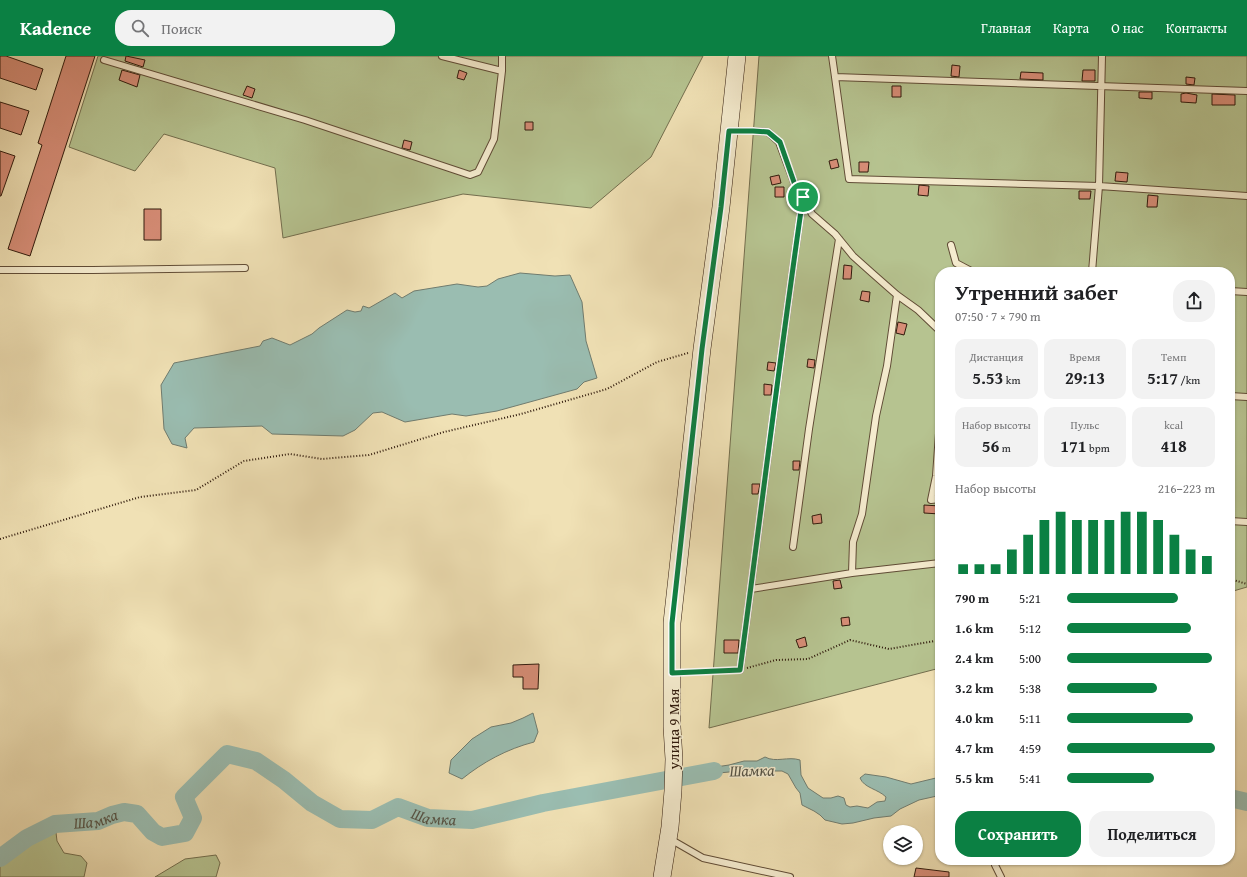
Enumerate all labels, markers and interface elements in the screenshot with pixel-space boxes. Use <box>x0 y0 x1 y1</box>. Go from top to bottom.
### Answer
search box <box>115 10 395 46</box>
text: Kadence <box>20 14 91 42</box>
icon: search <box>129 17 151 39</box>
text: Поиск <box>161 18 202 39</box>
text: Главная <box>981 18 1031 38</box>
text: Карта <box>1053 18 1089 38</box>
text: О нас <box>1111 18 1144 38</box>
text: Контакты <box>1166 18 1227 38</box>
pin <box>786 180 820 214</box>
icon: arrive <box>792 186 814 208</box>
text: Утренний забег <box>955 276 1118 308</box>
button: share <box>1173 280 1215 322</box>
text: 07:50 · 7 × 790 m <box>955 307 1041 326</box>
text: Дистанция <box>969 349 1023 365</box>
text: Время <box>1070 349 1100 365</box>
text: Темп <box>1161 349 1186 365</box>
text: 5.53 <box>972 365 1003 390</box>
text: 29:13 <box>1065 365 1105 390</box>
text: 5:17 <box>1147 365 1178 390</box>
text: km <box>1003 372 1020 388</box>
text: /km <box>1178 372 1200 388</box>
text: Набор высоты <box>962 417 1031 433</box>
text: Пульс <box>1071 417 1099 433</box>
text: kcal <box>1164 417 1183 433</box>
text: 56 <box>982 433 999 458</box>
text: 171 <box>1060 433 1087 458</box>
text: 418 <box>1160 433 1187 458</box>
text: m <box>999 440 1011 456</box>
text: bpm <box>1087 440 1110 456</box>
text: Набор высоты <box>955 479 1036 498</box>
text: 216–223 m <box>1158 479 1215 498</box>
text: 790 m <box>955 589 989 608</box>
text: 5:21 <box>1019 589 1041 608</box>
text: 1.6 km <box>955 619 994 638</box>
text: 5:12 <box>1019 619 1041 638</box>
text: 2.4 km <box>955 649 994 668</box>
text: 5:00 <box>1019 649 1041 668</box>
text: 3.2 km <box>955 679 994 698</box>
text: 5:38 <box>1019 679 1041 698</box>
street label: улица 9 Мая <box>663 688 684 770</box>
text: 4.0 km <box>955 709 994 728</box>
text: 5:11 <box>1019 709 1041 728</box>
text: 4.7 km <box>955 739 994 758</box>
text: 4:59 <box>1019 739 1041 758</box>
water label: Шамка <box>729 758 775 782</box>
text: 5.5 km <box>955 769 994 788</box>
text: 5:41 <box>1019 769 1041 788</box>
water label: Шамка <box>408 801 457 831</box>
water label: Шамка <box>73 802 121 835</box>
button: Сохранить <box>955 811 1081 857</box>
button: Поделиться <box>1089 811 1215 857</box>
map controls <box>883 825 923 865</box>
button: layers <box>883 825 923 865</box>

